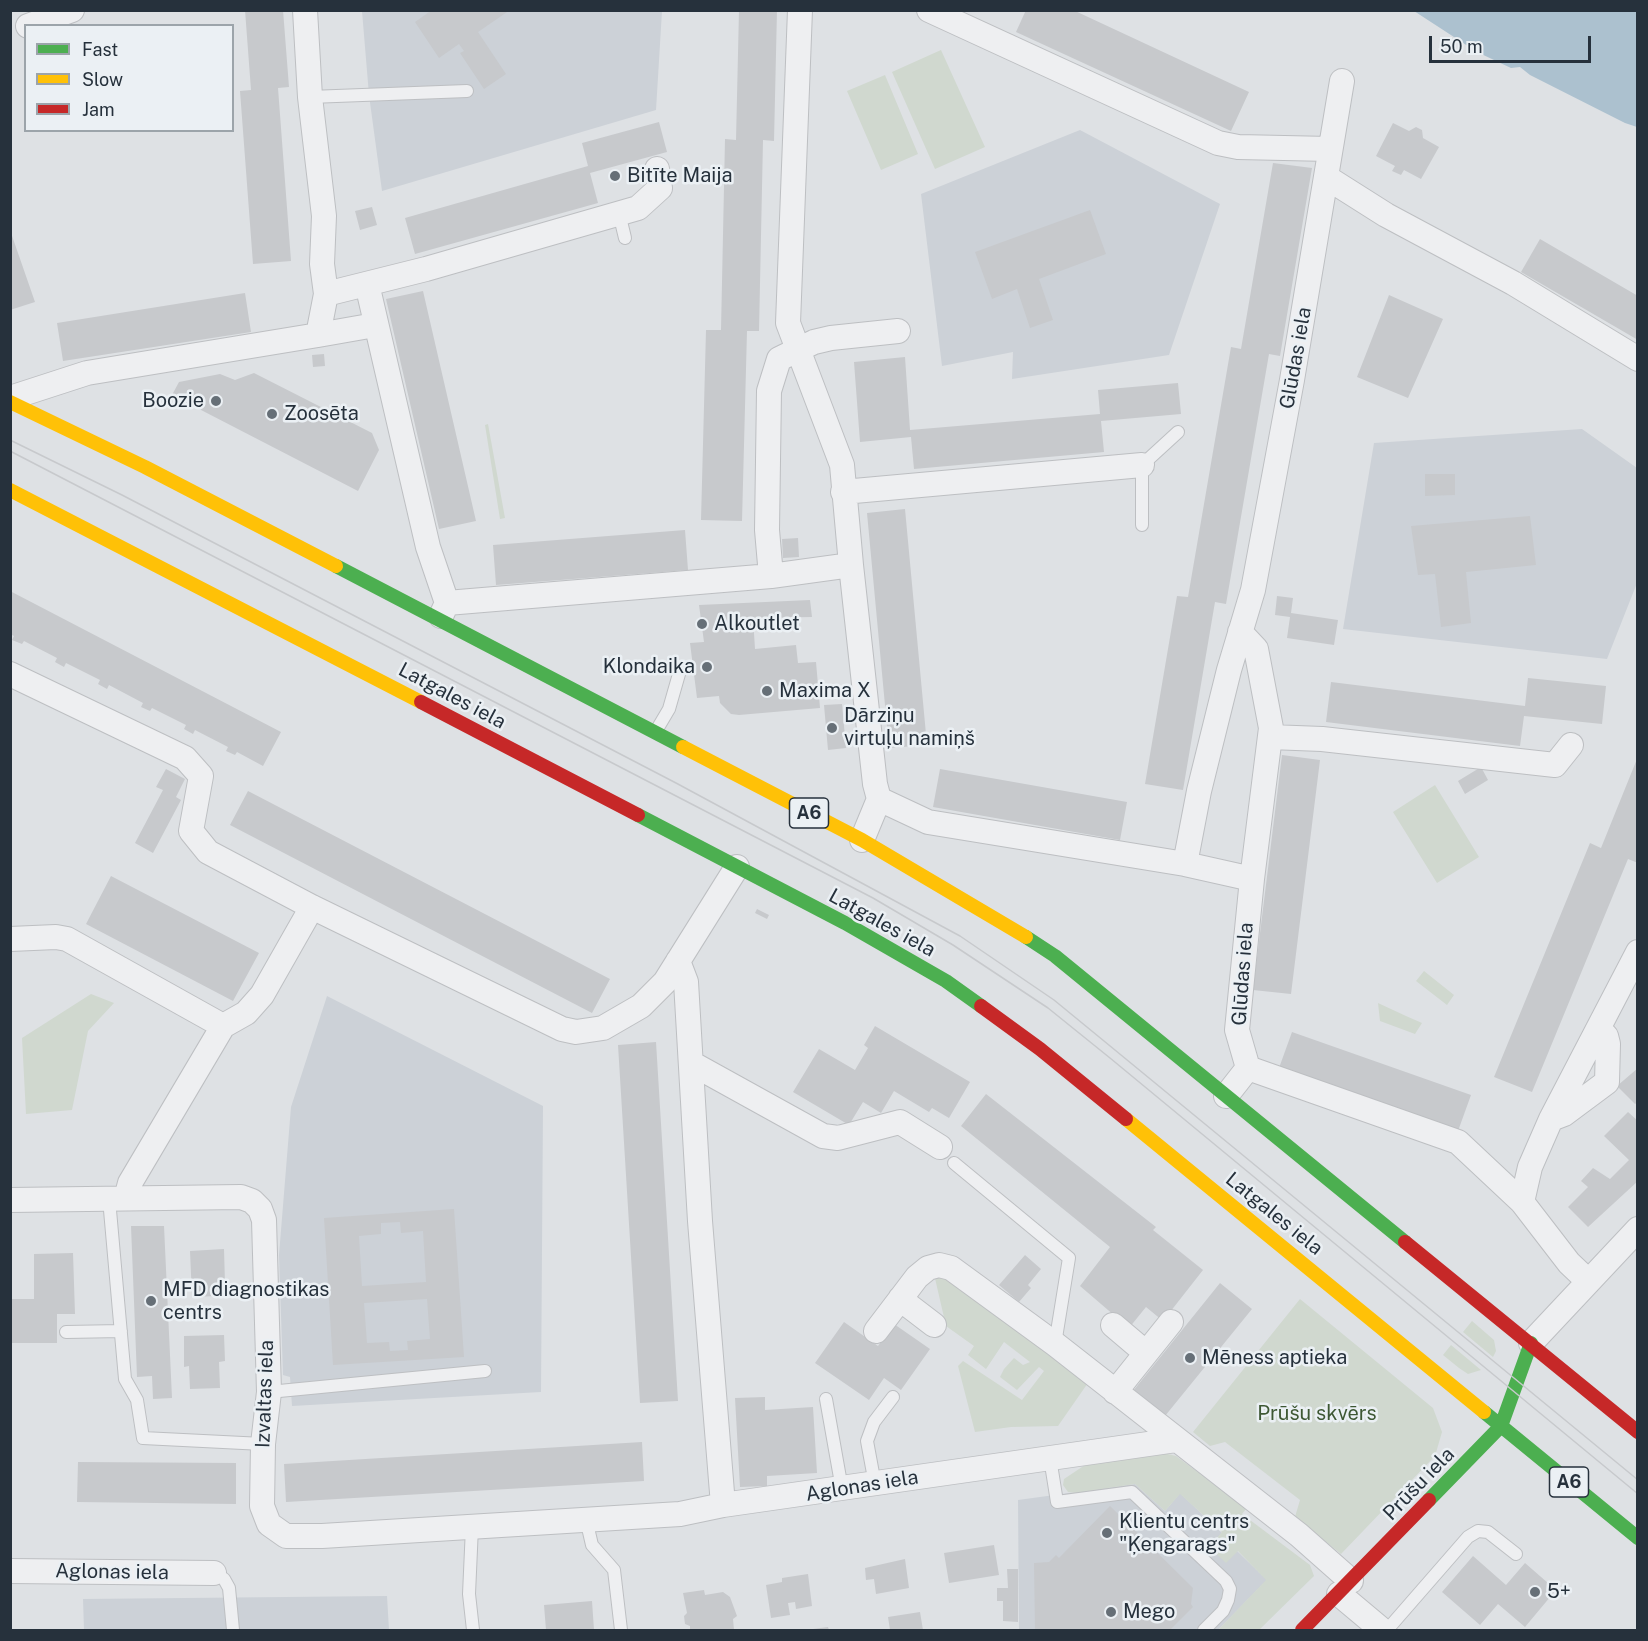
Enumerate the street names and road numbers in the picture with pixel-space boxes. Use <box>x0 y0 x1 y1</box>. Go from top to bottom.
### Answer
street label: Glūdas iela <box>1275 305 1317 411</box>
street label: Latgales iela <box>394 658 510 734</box>
road number: A6 <box>790 798 828 828</box>
street label: Latgales iela <box>825 884 939 962</box>
street label: Glūdas iela <box>1227 922 1259 1026</box>
street label: Latgales iela <box>1221 1167 1327 1261</box>
street label: Izvaltas iela <box>251 1339 279 1449</box>
street label: Prūšu iela <box>1378 1443 1460 1525</box>
street label: Aglonas iela <box>804 1465 920 1507</box>
road number: A6 <box>1550 1467 1588 1497</box>
street label: Aglonas iela <box>55 1559 169 1585</box>

